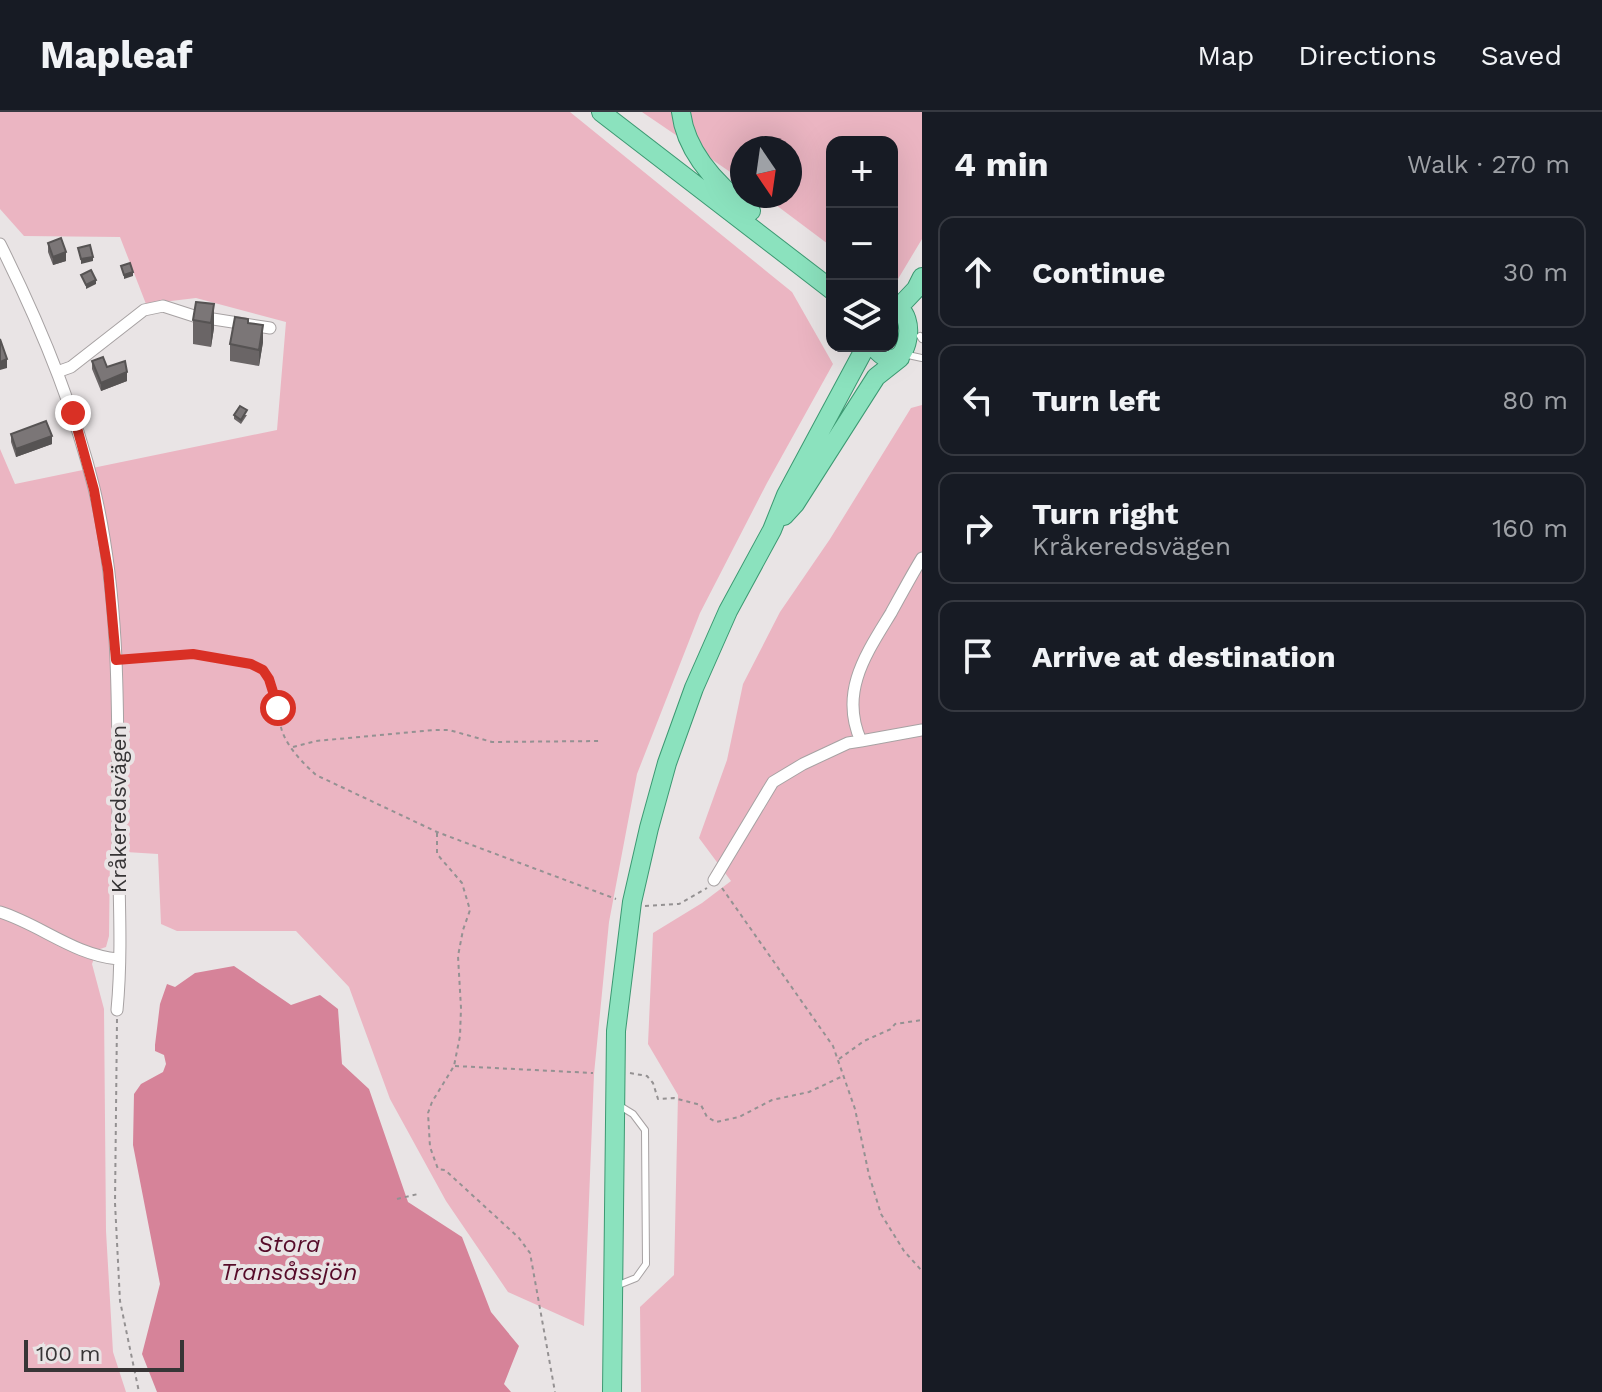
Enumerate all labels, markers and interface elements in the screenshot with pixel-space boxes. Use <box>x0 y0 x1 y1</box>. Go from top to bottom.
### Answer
text: Mapleaf <box>40 33 192 77</box>
text: Map <box>1197 39 1254 72</box>
text: Directions <box>1298 39 1437 72</box>
text: Saved <box>1481 39 1562 72</box>
north arrow <box>730 136 802 208</box>
map controls <box>826 136 898 352</box>
button: + <box>826 136 898 208</box>
text: 4 min <box>954 144 1049 184</box>
text: Walk · 270 m <box>1407 149 1570 179</box>
button: − <box>826 208 898 280</box>
icon: ahead <box>956 250 1000 294</box>
text: Continue <box>1032 255 1165 290</box>
text: 30 m <box>1503 257 1568 287</box>
button: layers <box>826 280 898 352</box>
icon: left <box>956 378 1000 422</box>
text: Turn left <box>1032 383 1160 418</box>
text: 80 m <box>1502 385 1568 415</box>
route end <box>55 395 91 431</box>
text: Turn right <box>1032 496 1178 531</box>
icon: right <box>956 506 1000 550</box>
text: 160 m <box>1492 513 1568 543</box>
text: Kråkeredsvägen <box>1032 531 1231 561</box>
icon: arrive <box>956 634 1000 678</box>
text: Arrive at destination <box>1032 639 1336 674</box>
route start <box>260 690 296 726</box>
street label: Kråkeredsvägen <box>106 725 131 893</box>
water label: Stora Transåssjön <box>221 1230 357 1286</box>
scale bar <box>24 1336 184 1372</box>
text: 100 m <box>36 1341 100 1366</box>

